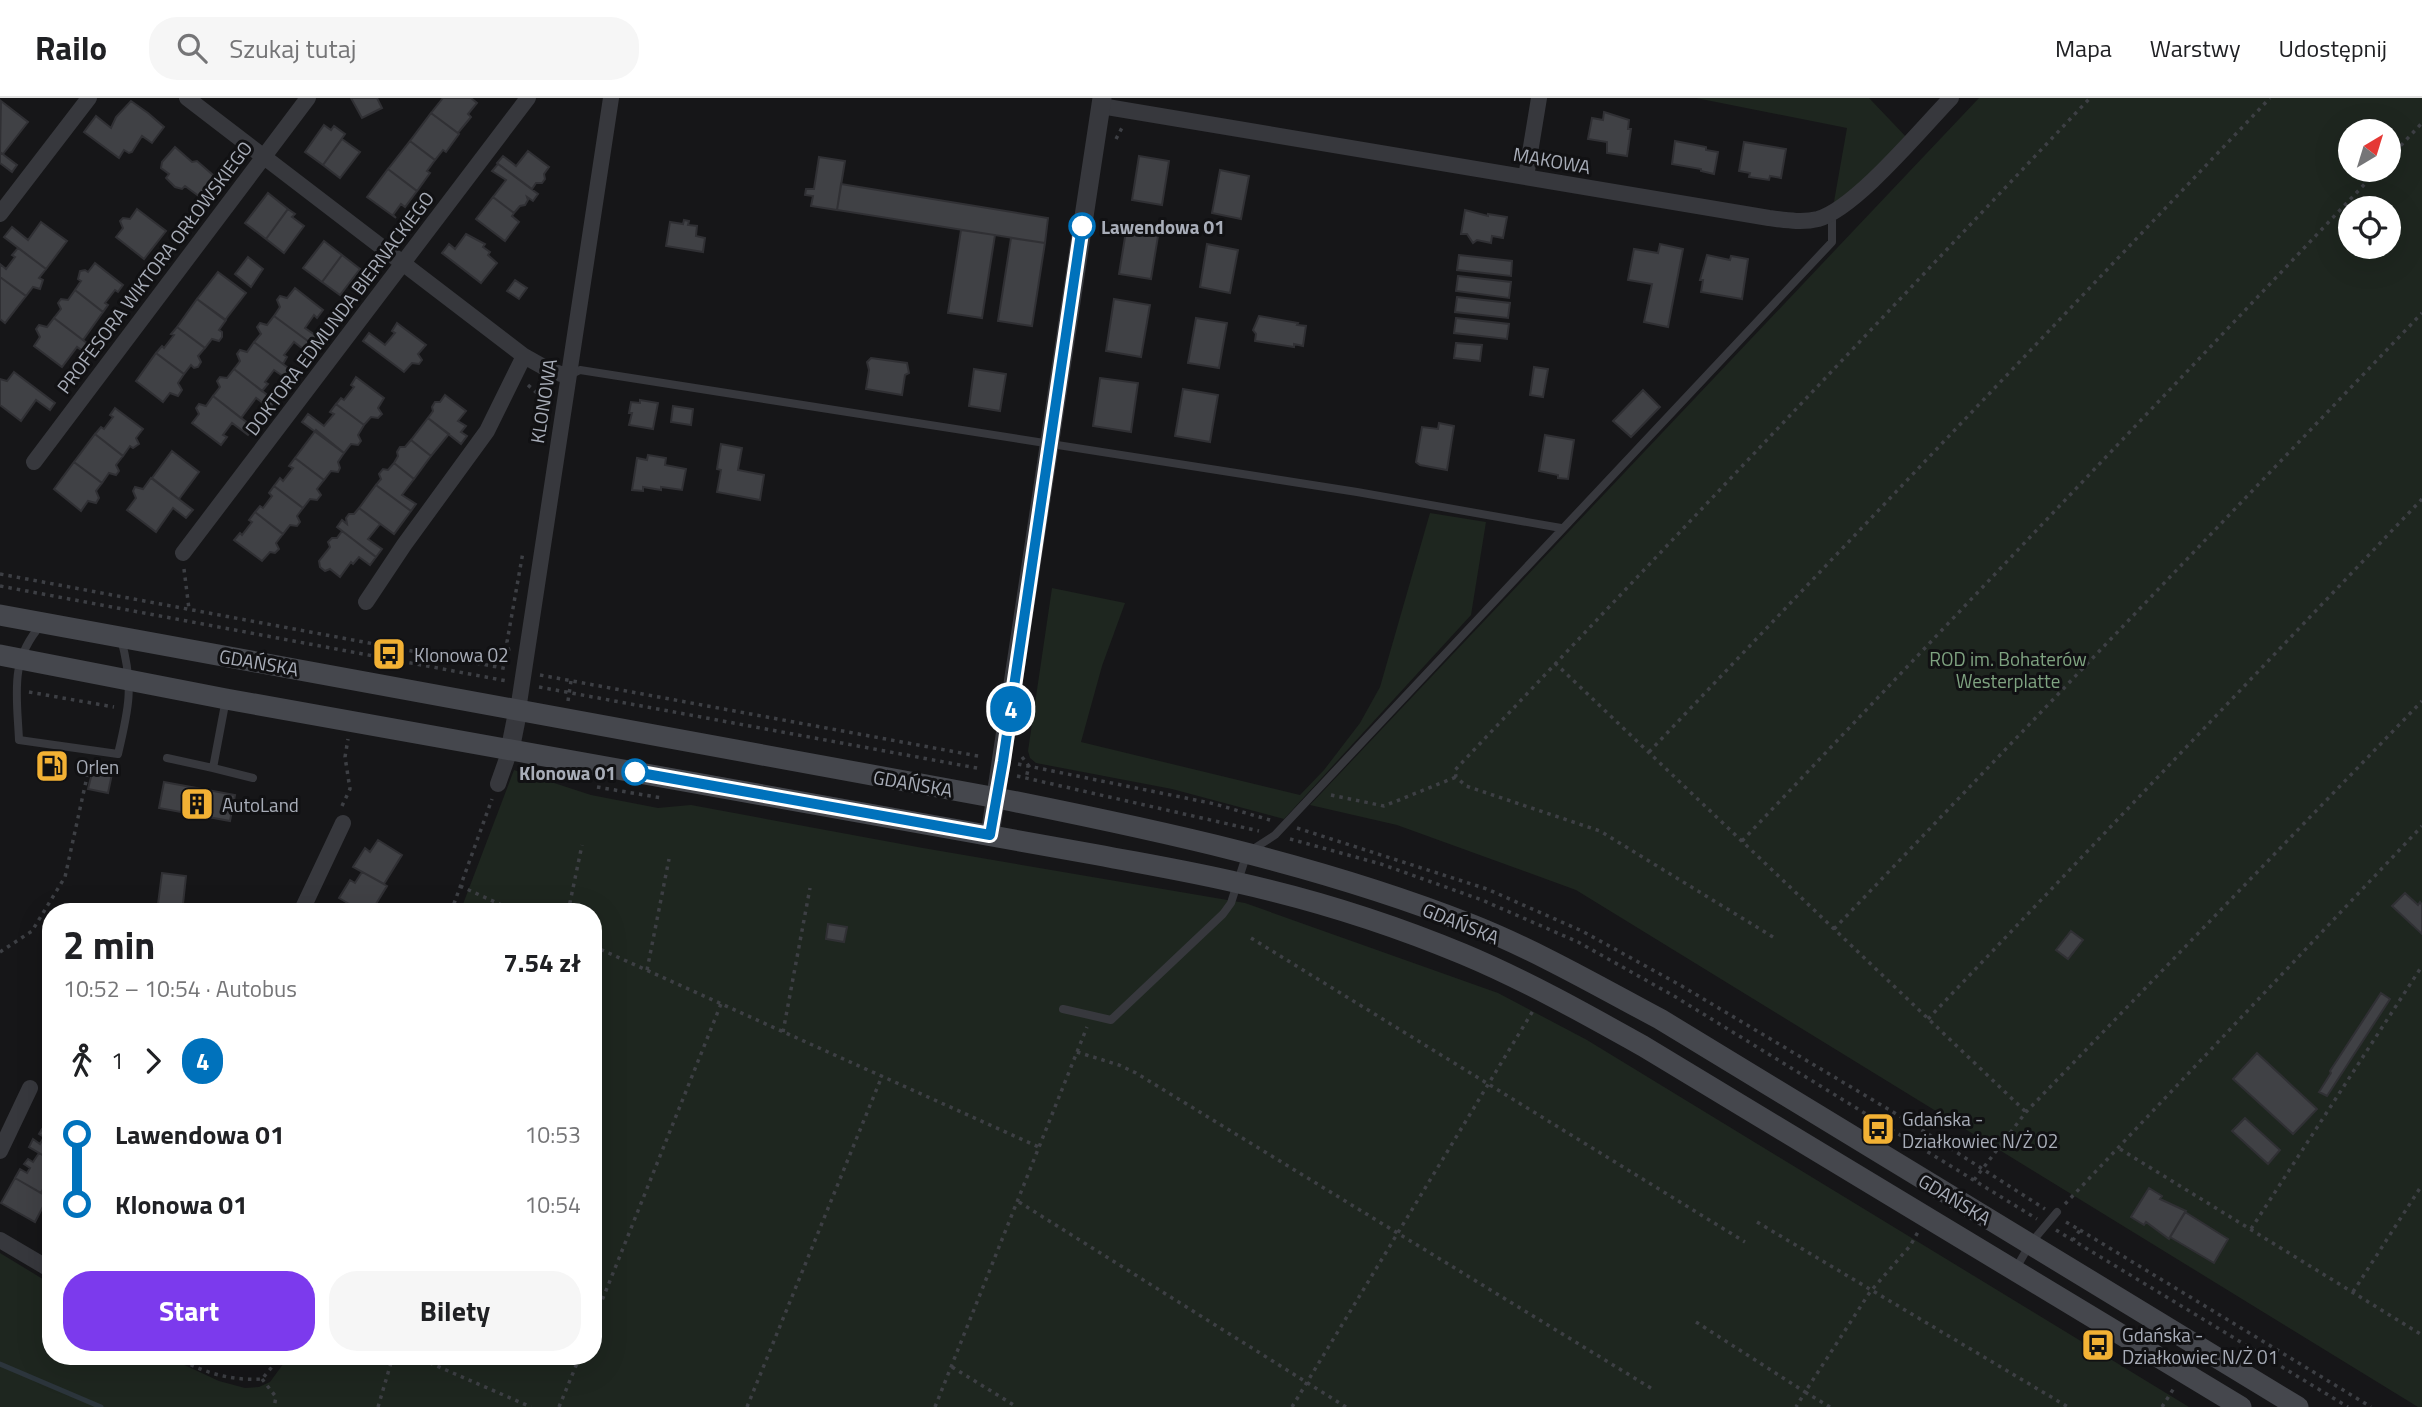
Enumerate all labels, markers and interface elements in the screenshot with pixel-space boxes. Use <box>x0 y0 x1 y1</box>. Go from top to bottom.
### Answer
search box <box>149 17 639 80</box>
text: Railo <box>35 23 107 73</box>
icon: search <box>173 29 211 67</box>
text: Szukaj tutaj <box>229 29 356 68</box>
text: Mapa <box>2055 30 2112 66</box>
text: Warstwy <box>2150 30 2241 66</box>
text: Udostępnij <box>2279 30 2387 66</box>
north arrow <box>2338 119 2401 182</box>
map controls <box>2338 119 2401 259</box>
street label: PROFESORA WIKTORA ORŁOWSKIEGO <box>49 134 259 400</box>
street label: MAKOWA <box>1511 139 1593 181</box>
street label: DOKTORA EDMUNDA BIERNACKIEGO <box>237 185 441 441</box>
button: locate <box>2338 196 2401 259</box>
place label: Lawendowa 01 <box>1101 212 1225 241</box>
marker: Lawendowa 01 <box>1069 213 1095 239</box>
street label: KLONOWA <box>522 357 564 445</box>
bus stop icon: Klonowa 02 <box>370 635 408 673</box>
place label: Klonowa 02 <box>414 640 509 669</box>
street label: GDAŃSKA <box>217 641 301 683</box>
park label: ROD im. Bohaterów Westerplatte <box>1929 644 2087 695</box>
line badge: 4 <box>988 686 1034 732</box>
text: 4 <box>1004 691 1018 727</box>
fuel station icon: Orlen <box>33 747 71 785</box>
place label: Orlen <box>76 752 119 781</box>
place label: Klonowa 01 <box>519 758 616 787</box>
marker: Klonowa 01 <box>622 759 648 785</box>
street label: GDAŃSKA <box>871 762 955 804</box>
building icon: AutoLand <box>178 785 216 823</box>
place label: AutoLand <box>222 790 299 819</box>
street label: GDAŃSKA <box>1418 895 1504 951</box>
text: 2 min <box>63 916 155 974</box>
text: 7.54 zł <box>503 943 581 982</box>
text: 10:52 – 10:54 · Autobus <box>63 971 297 1006</box>
icon: walk <box>63 1042 101 1080</box>
icon: forward <box>134 1042 172 1080</box>
text: 1 <box>111 1043 124 1078</box>
text: 4 <box>196 1043 209 1079</box>
place label: Gdańska - Działkowiec N/Ż 02 <box>1902 1104 2058 1155</box>
bus stop icon: Gdańska - Działkowiec N/Ż 02 <box>1859 1110 1897 1148</box>
text: Lawendowa 01 <box>115 1115 284 1154</box>
text: 10:53 <box>524 1117 581 1152</box>
street label: GDAŃSKA <box>1913 1166 1997 1232</box>
text: Klonowa 01 <box>115 1185 248 1224</box>
text: 10:54 <box>524 1187 581 1222</box>
button: Start <box>63 1271 315 1351</box>
button: Bilety <box>329 1271 581 1351</box>
place label: Gdańska - Działkowiec N/Ż 01 <box>2122 1320 2278 1371</box>
bus stop icon: Gdańska - Działkowiec N/Ż 01 <box>2079 1326 2117 1364</box>

